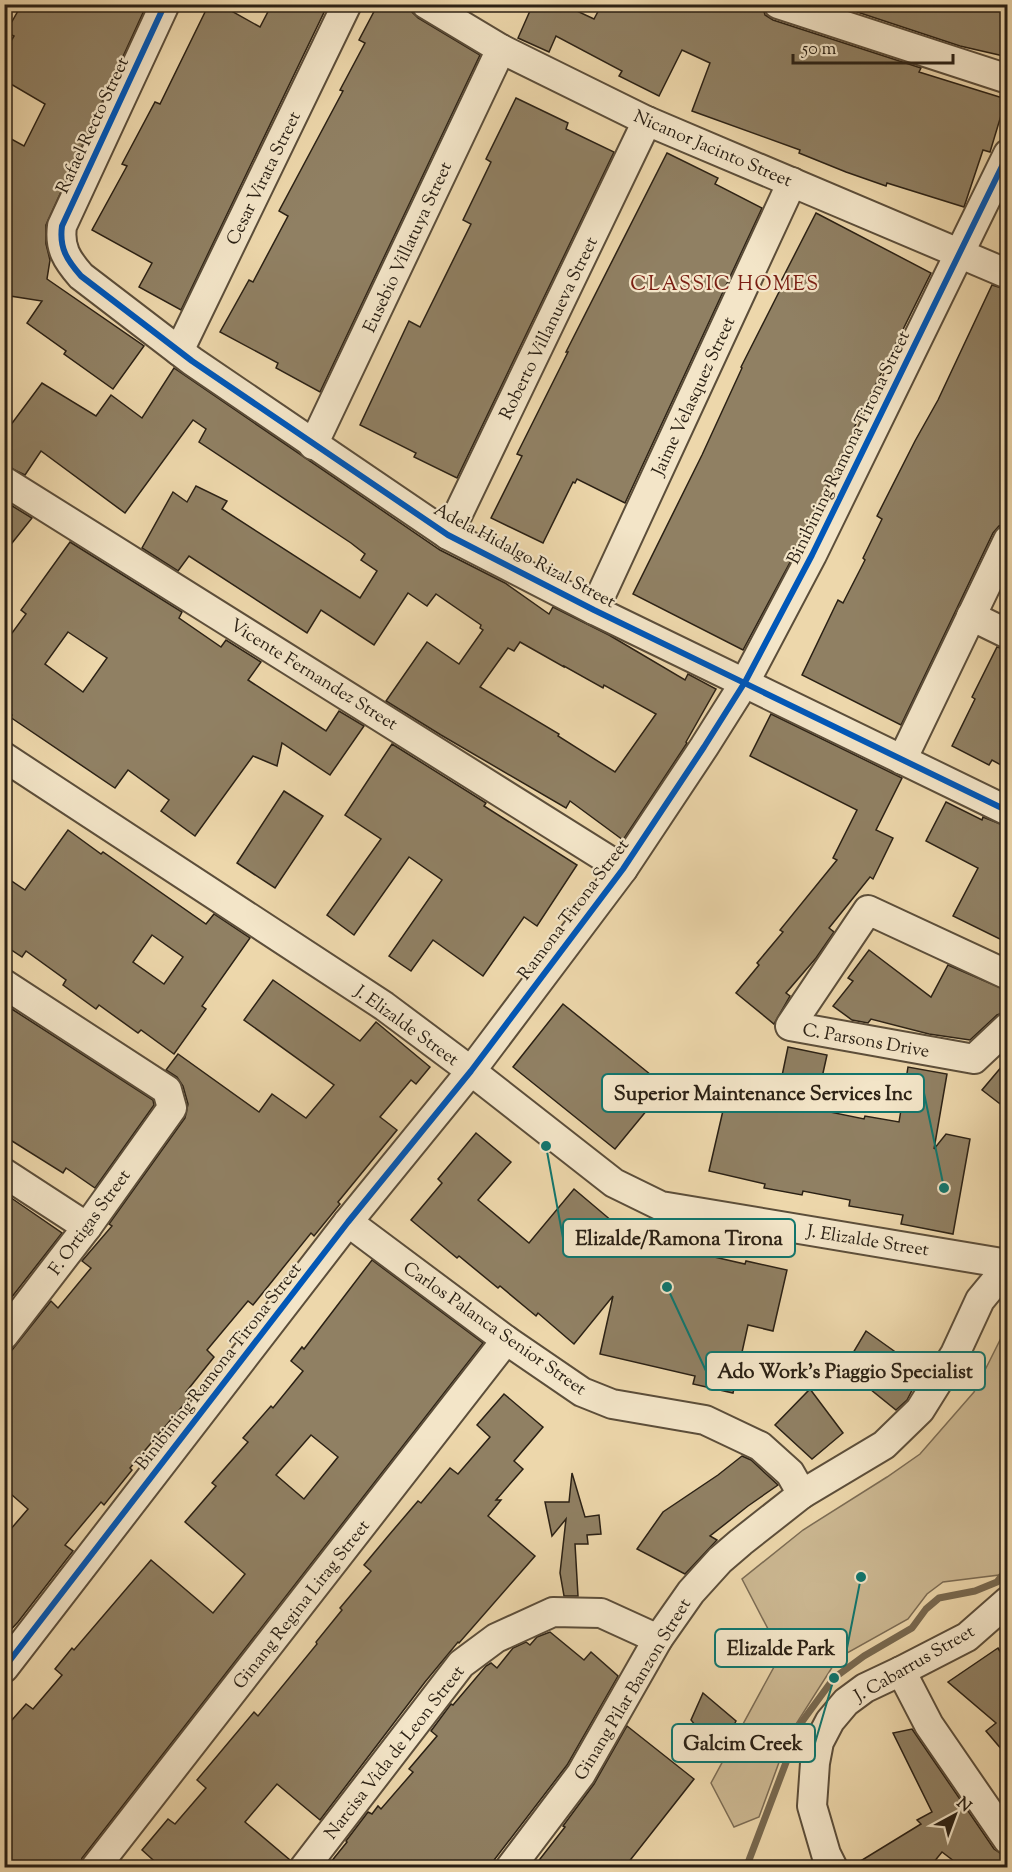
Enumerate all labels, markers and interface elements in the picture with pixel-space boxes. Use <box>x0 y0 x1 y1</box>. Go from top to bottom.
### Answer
scale bar <box>793 27 954 65</box>
text: 50 m <box>801 37 837 63</box>
street label: Rafael Recto Street <box>51 53 137 198</box>
street label: Nicanor Jacinto Street <box>629 105 795 195</box>
street label: Cesar Virata Street <box>221 107 309 250</box>
street label: Eusebio Villatuya Street <box>358 158 460 338</box>
street label: Roberto Villanueva Street <box>494 233 605 425</box>
district label: CLASSIC HOMES <box>630 271 820 300</box>
street label: Jaime Velasquez Street <box>646 313 743 482</box>
street label: Binibining Ramona Tirona Street <box>782 327 918 569</box>
street label: Adela Hidalgo Rizal Street <box>429 498 620 616</box>
street label: Vicente Fernandez Street <box>224 613 402 738</box>
street label: Ramona Tirona Street <box>513 834 636 986</box>
street label: J. Elizalde Street <box>348 979 463 1073</box>
street label: C. Parsons Drive <box>800 1018 931 1066</box>
callout: Superior Maintenance Services Inc <box>602 1074 924 1112</box>
text: Superior Maintenance Services Inc <box>614 1081 912 1110</box>
street label: F. Ortigas Street <box>43 1165 138 1282</box>
callout: Elizalde/Ramona Tirona <box>563 1219 795 1257</box>
street label: J. Elizalde Street <box>804 1219 931 1264</box>
text: Elizalde/Ramona Tirona <box>575 1226 784 1255</box>
street label: Carlos Palanca Senior Street <box>397 1256 591 1403</box>
street label: Binibining Ramona Tirona Street <box>130 1258 309 1476</box>
callout: Ado Work's Piaggio Specialist <box>706 1352 985 1390</box>
text: Ado Work's Piaggio Specialist <box>717 1359 973 1388</box>
street label: Ginang Regina Lirag Street <box>228 1515 377 1696</box>
street label: Ginang Pilar Banzon Street <box>569 1594 699 1786</box>
street label: J. Cabarrus Street <box>849 1620 980 1710</box>
callout: Elizalde Park <box>715 1629 847 1667</box>
text: Elizalde Park <box>727 1636 835 1665</box>
street label: Narcisa Vida de Leon Street <box>319 1661 472 1846</box>
callout: Galcim Creek <box>672 1724 815 1762</box>
text: Galcim Creek <box>683 1731 803 1760</box>
north arrow <box>925 1785 985 1845</box>
text: N <box>951 1793 976 1819</box>

